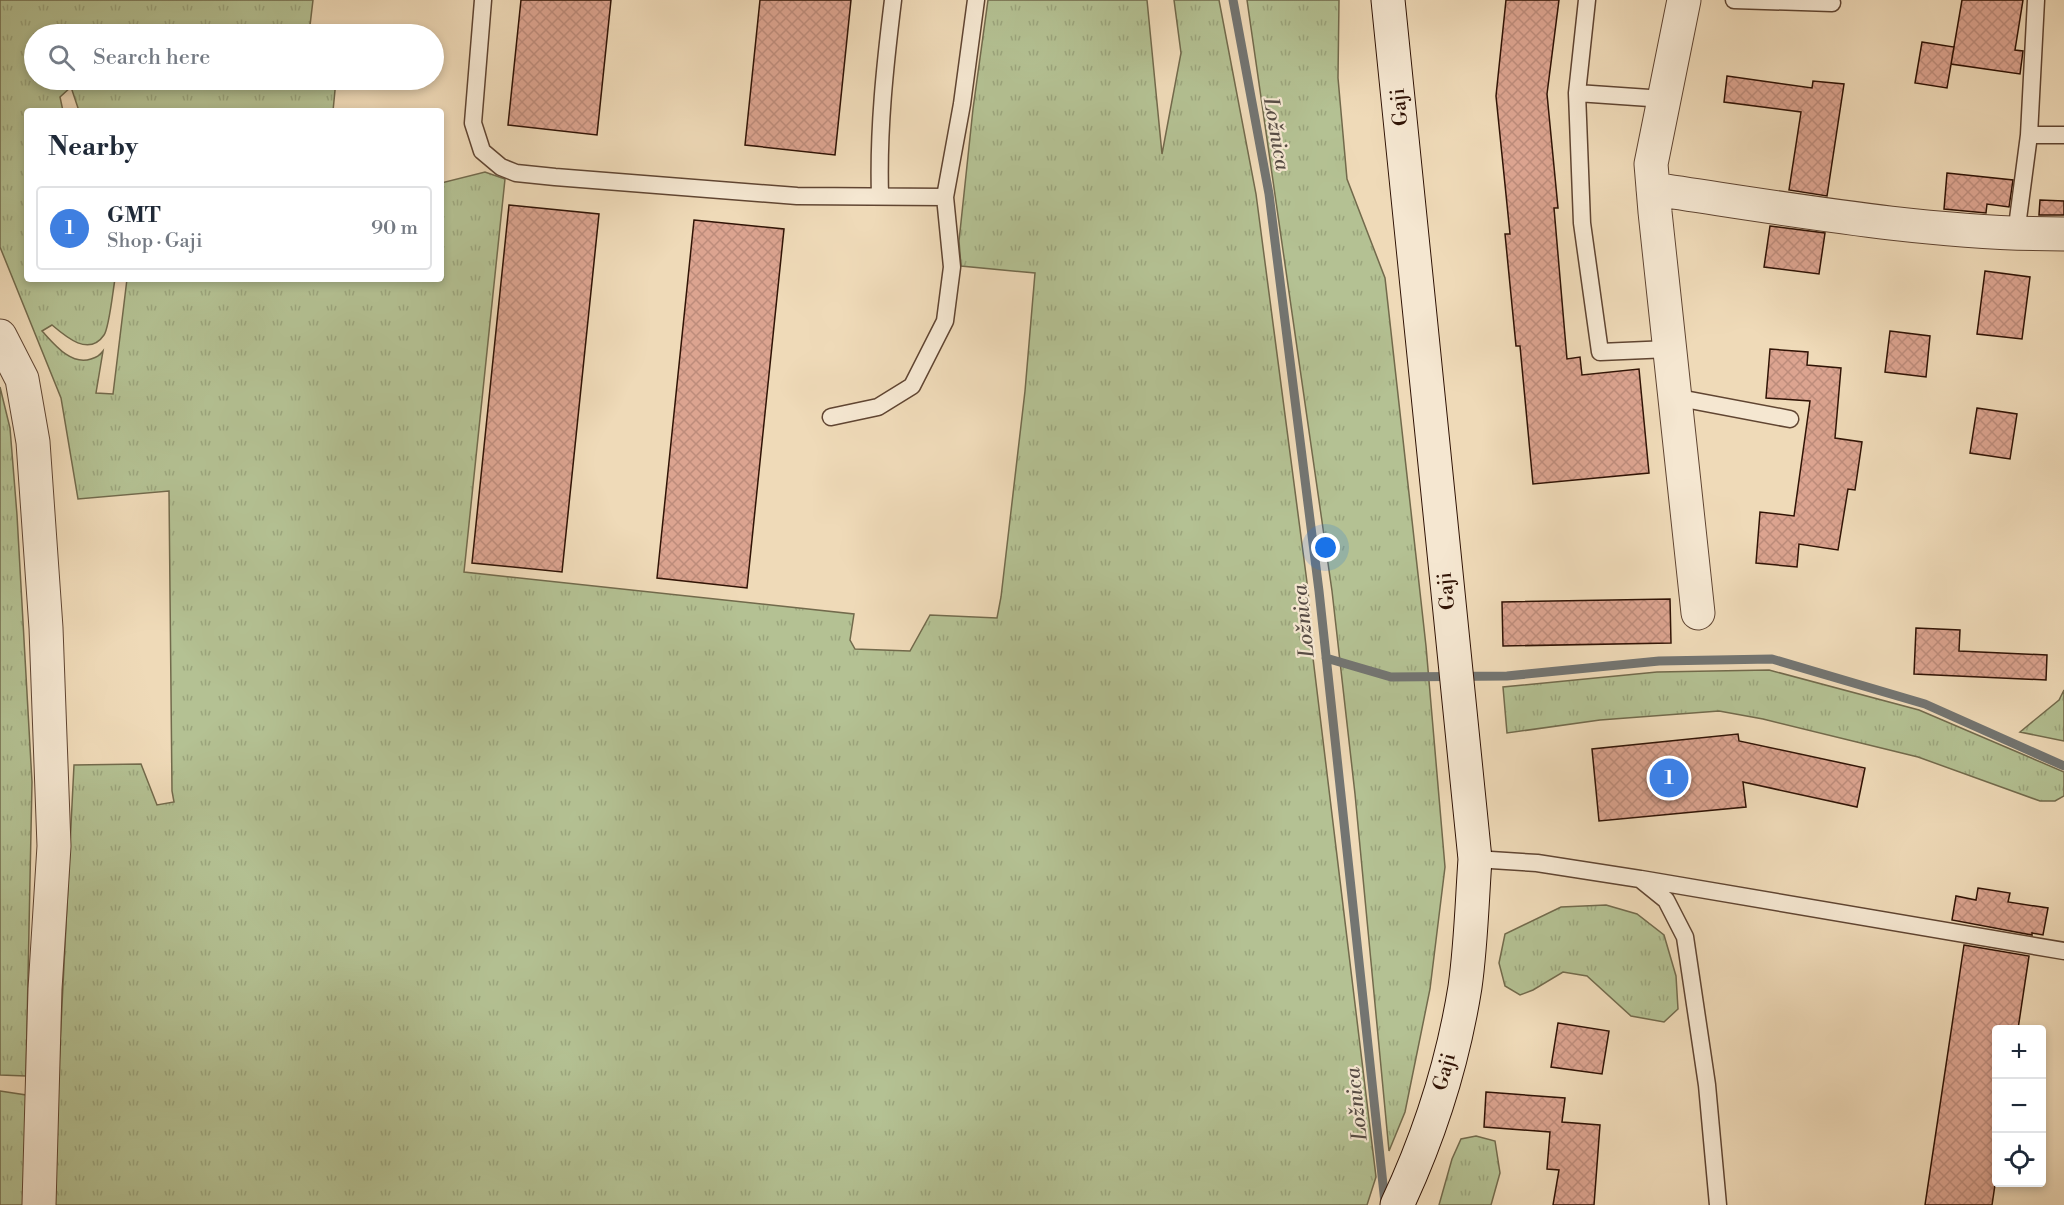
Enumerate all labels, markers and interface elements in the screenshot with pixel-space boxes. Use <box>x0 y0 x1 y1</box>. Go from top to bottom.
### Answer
search box <box>24 24 444 90</box>
icon: search <box>45 41 78 74</box>
text: Search here <box>93 44 210 71</box>
street label: Gaji <box>1386 86 1414 127</box>
water label: Ložnica <box>1257 95 1295 173</box>
text: Nearby <box>48 131 138 163</box>
text: GMT <box>107 202 161 229</box>
text: 1 <box>65 216 74 241</box>
text: 90 m <box>371 216 418 241</box>
text: Shop · Gaji <box>107 229 203 254</box>
your location <box>1311 533 1340 562</box>
street label: Gaji <box>1433 570 1461 611</box>
water label: Ložnica <box>1287 583 1321 660</box>
pin: 1 <box>1650 756 1688 800</box>
map controls <box>1992 1025 2046 1187</box>
button: + <box>1992 1025 2046 1079</box>
street label: Gaji <box>1428 1050 1462 1094</box>
water label: Ložnica <box>1340 1066 1374 1143</box>
button: − <box>1992 1079 2046 1133</box>
button: locate <box>1992 1133 2046 1187</box>

